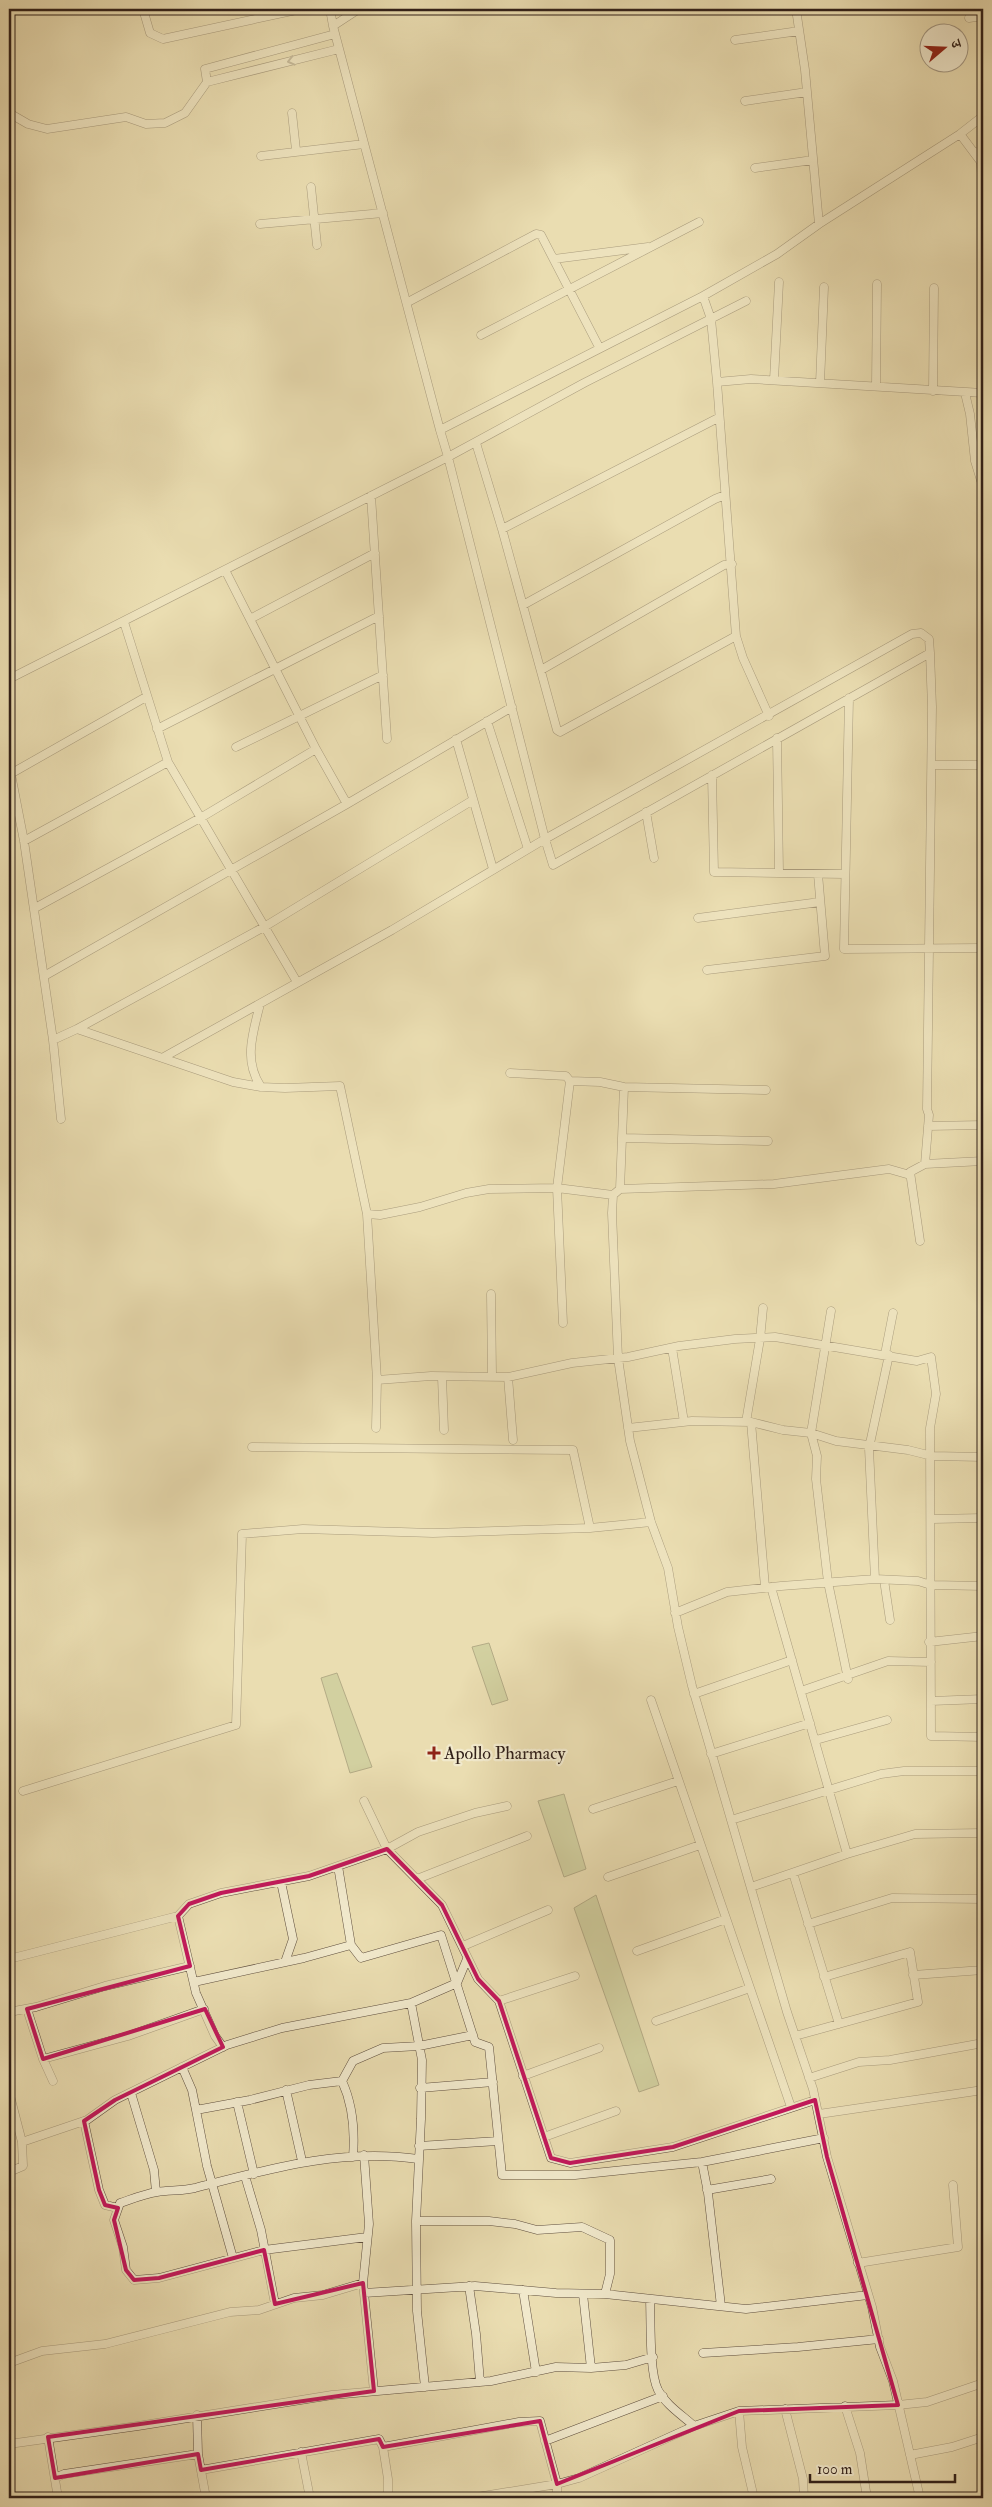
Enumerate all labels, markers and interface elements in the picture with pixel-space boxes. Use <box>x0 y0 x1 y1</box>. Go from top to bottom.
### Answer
north arrow <box>920 22 970 72</box>
text: उ <box>946 37 965 51</box>
one-way arrow <box>287 55 296 66</box>
place label: Apollo Pharmacy <box>443 1742 566 1765</box>
marker: Apollo Pharmacy <box>428 1747 440 1759</box>
scale bar <box>810 2452 954 2484</box>
text: 100 m <box>817 2460 853 2479</box>

